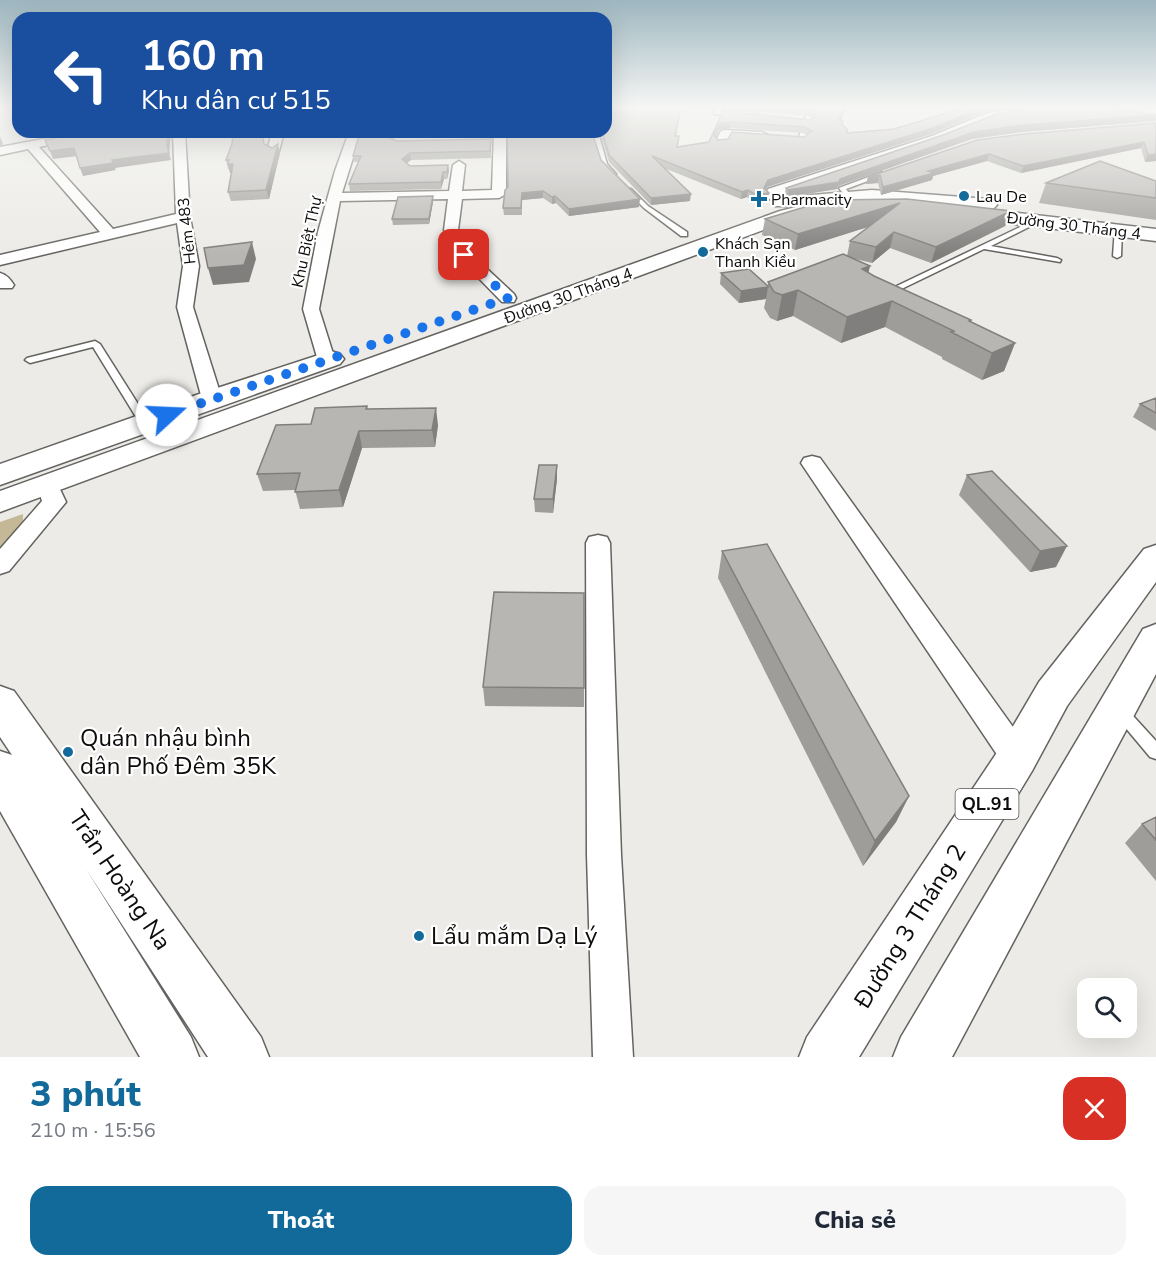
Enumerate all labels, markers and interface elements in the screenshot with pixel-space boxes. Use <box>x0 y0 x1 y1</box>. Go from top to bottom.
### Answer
text: 160 m <box>141 28 265 85</box>
icon: left <box>42 36 120 114</box>
text: Khu dân cư 515 <box>141 82 331 119</box>
place label: Lau De <box>976 186 1027 208</box>
place label: Pharmacity <box>771 189 852 211</box>
marker: Lau De <box>957 189 971 203</box>
marker: Pharmacity <box>752 192 766 206</box>
street label: Khu Biệt Thự <box>287 194 328 290</box>
street label: Hẻm 483 <box>173 196 201 266</box>
street label: Đường 30 Tháng 4 <box>1005 207 1143 245</box>
pin <box>438 229 489 280</box>
place label: Khách Sạn Thanh Kiều <box>715 233 796 273</box>
icon: arrive <box>447 238 480 271</box>
marker: Khách Sạn Thanh Kiều <box>696 245 710 259</box>
street label: Đường 30 Tháng 4 <box>500 262 636 330</box>
position arrow <box>135 383 199 447</box>
place label: Quán nhậu bình dân Phố Đêm 35K <box>80 722 277 782</box>
marker: Quán nhậu bình dân Phố Đêm 35K <box>61 745 75 759</box>
road number: QL.91 <box>956 789 1018 819</box>
street label: Trần Hoàng Na <box>61 804 179 956</box>
street label: Đường 3 Tháng 2 <box>846 838 973 1015</box>
place label: Lẩu mắm Dạ Lý <box>431 920 598 952</box>
marker: Lẩu mắm Dạ Lý <box>412 929 426 943</box>
map controls <box>1077 978 1137 1038</box>
button: search <box>1077 978 1137 1038</box>
text: 3 phút <box>30 1070 141 1119</box>
button: close <box>1063 1077 1126 1140</box>
text: 210 m · 15:56 <box>30 1117 156 1144</box>
button: Thoát <box>30 1186 572 1255</box>
button: Chia sẻ <box>584 1186 1126 1255</box>

